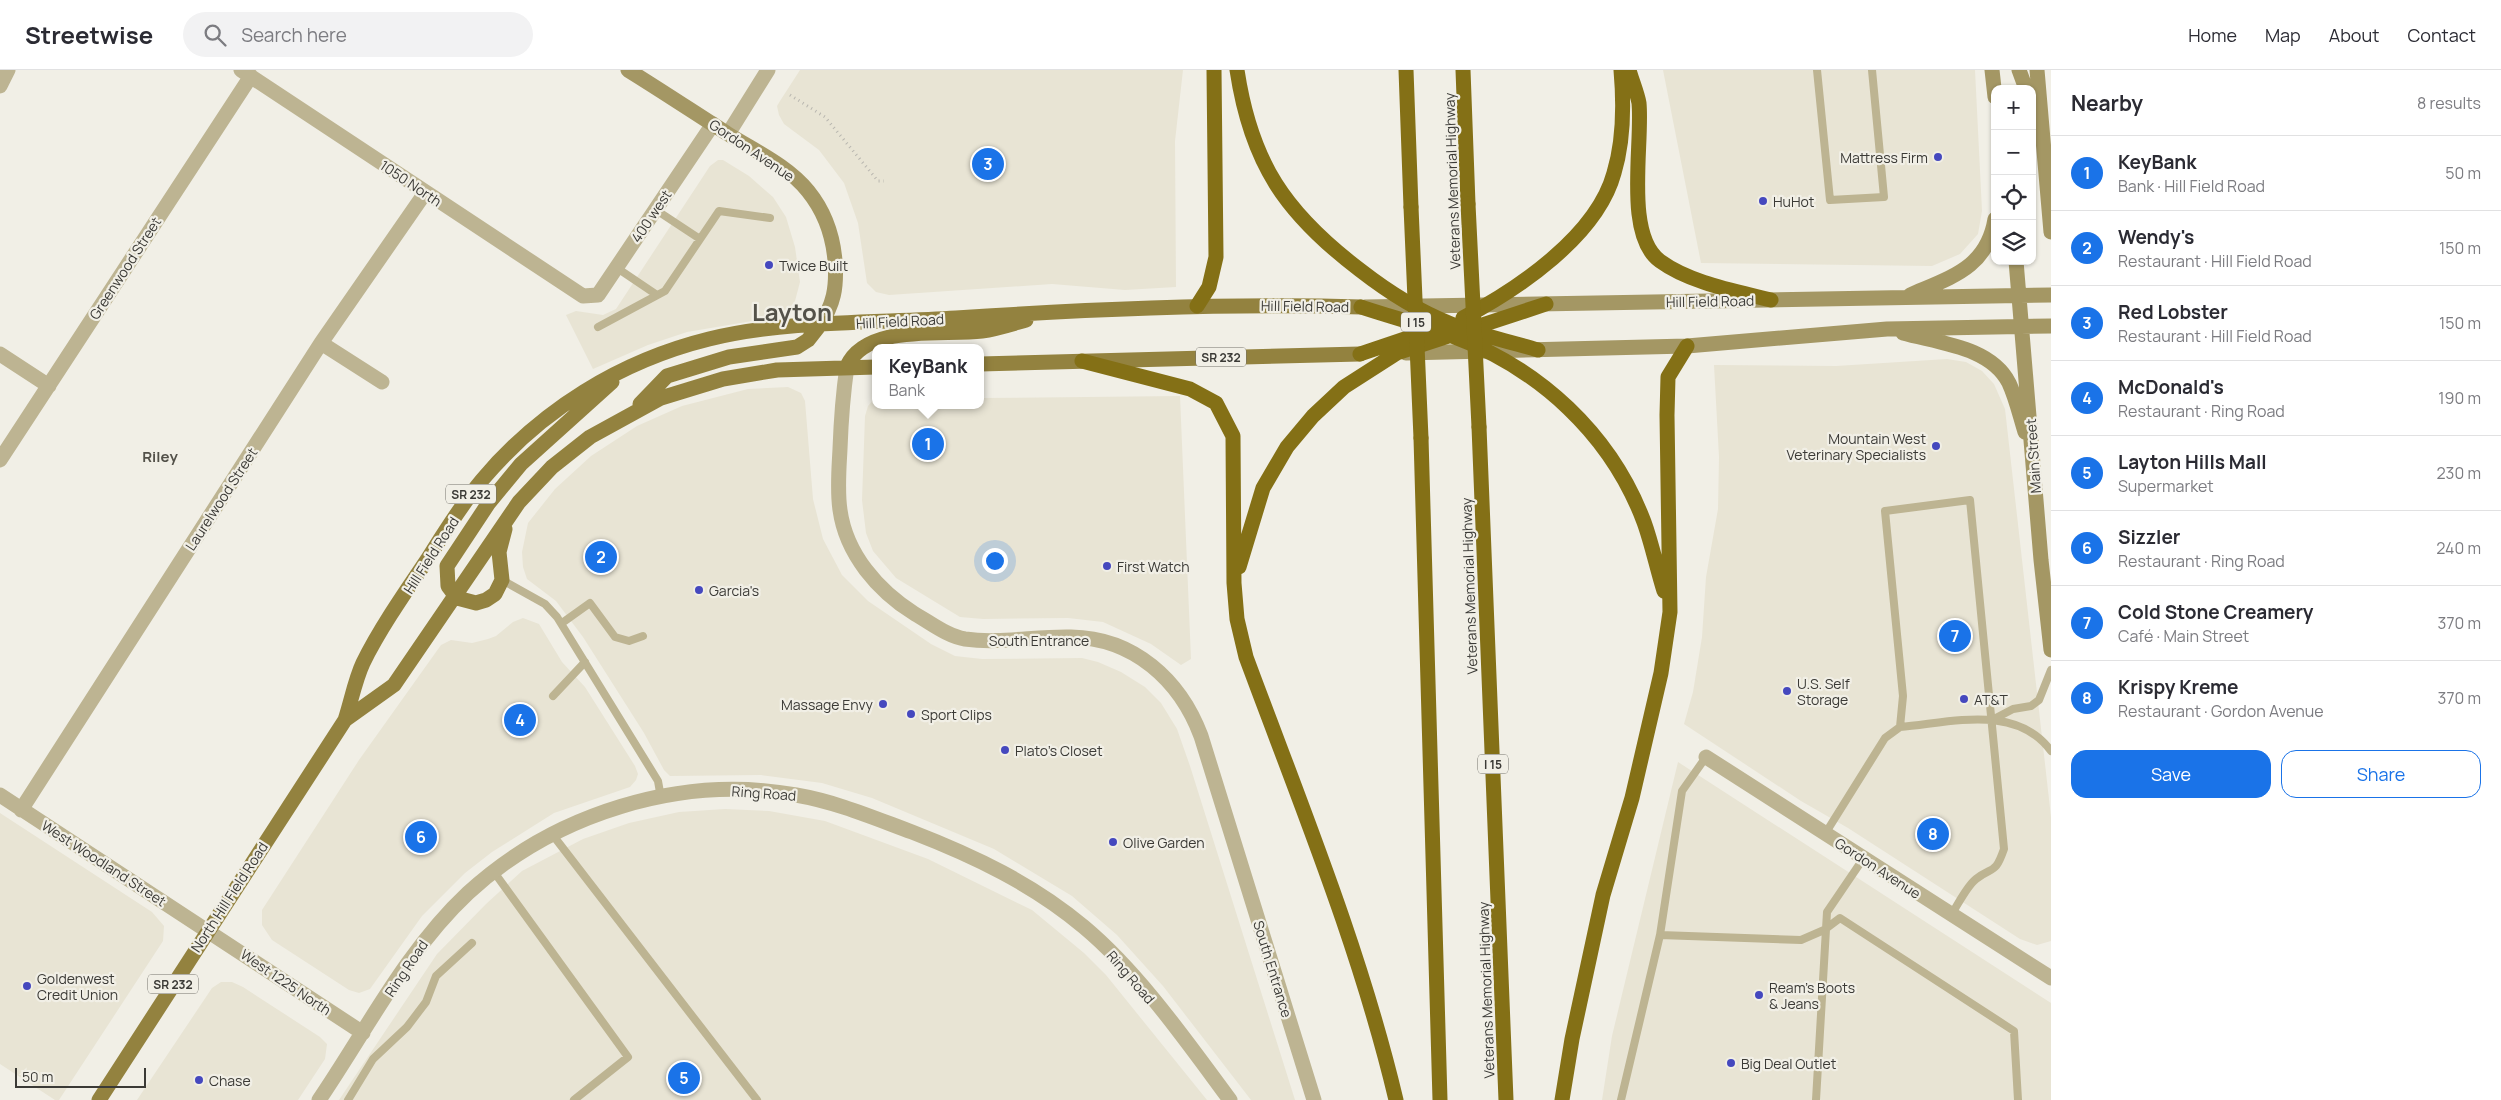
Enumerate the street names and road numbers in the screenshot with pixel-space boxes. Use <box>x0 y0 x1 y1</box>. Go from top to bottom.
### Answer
street label: Veterans Memorial Highway <box>1439 92 1465 270</box>
street label: Gordon Avenue <box>706 115 798 185</box>
street label: 1050 North <box>377 155 445 211</box>
street label: 400 west <box>626 186 676 246</box>
street label: Greenwood Street <box>85 213 165 323</box>
street label: Hill Field Road <box>1666 291 1754 311</box>
street label: Hill Field Road <box>1261 296 1349 316</box>
street label: Hill Field Road <box>855 309 945 333</box>
road number: I 15 <box>1401 312 1431 332</box>
road number: SR 232 <box>1196 348 1246 366</box>
street label: Main Street <box>2021 418 2045 494</box>
street label: Laurelwood Street <box>181 444 262 554</box>
road number: SR 232 <box>446 484 496 504</box>
street label: Veterans Memorial Highway <box>1456 497 1482 675</box>
street label: Hill Field Road <box>399 513 463 597</box>
street label: South Entrance <box>989 631 1089 650</box>
road number: I 15 <box>1478 754 1508 774</box>
street label: Ring Road <box>731 781 797 805</box>
street label: West Woodland Street <box>38 816 170 911</box>
street label: Gordon Avenue <box>1831 833 1925 903</box>
street label: North Hill Field Road <box>186 838 272 956</box>
street label: Veterans Memorial Highway <box>1473 901 1499 1079</box>
street label: South Entrance <box>1249 918 1297 1020</box>
street label: Ring Road <box>380 936 432 1000</box>
street label: West 1225 North <box>237 945 335 1019</box>
street label: Ring Road <box>1103 946 1159 1008</box>
road number: SR 232 <box>148 974 198 994</box>

